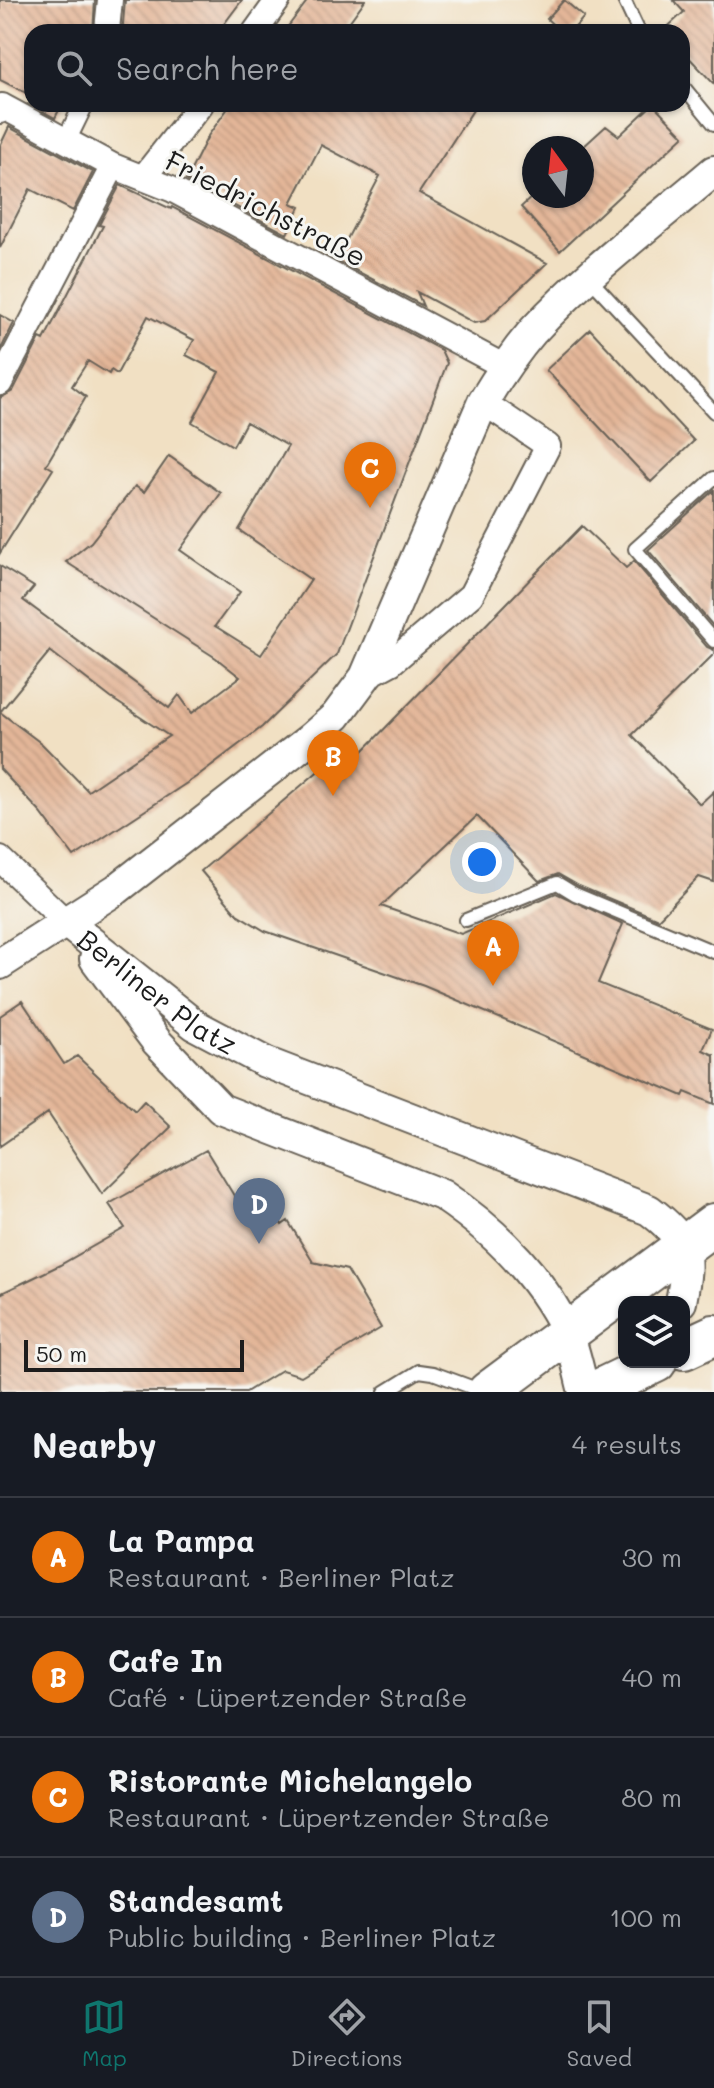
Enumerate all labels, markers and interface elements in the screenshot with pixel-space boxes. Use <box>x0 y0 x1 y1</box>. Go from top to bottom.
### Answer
search box <box>24 24 690 112</box>
icon: search <box>52 46 96 90</box>
text: Search here <box>116 48 299 88</box>
north arrow <box>522 136 594 208</box>
street label: Friedrichstraße <box>159 142 373 274</box>
pin: C <box>344 442 396 508</box>
pin: B <box>307 730 359 796</box>
your location <box>462 842 502 882</box>
pin: A <box>467 920 519 986</box>
street label: Berliner Platz <box>71 921 243 1062</box>
pin: D <box>233 1178 285 1244</box>
map controls <box>618 1296 690 1368</box>
button: layers <box>618 1296 690 1368</box>
scale bar <box>24 1336 244 1372</box>
text: 50 m <box>36 1339 87 1368</box>
text: Nearby <box>32 1422 157 1467</box>
text: 4 results <box>572 1427 682 1461</box>
text: La Pampa <box>108 1520 255 1560</box>
text: A <box>49 1540 67 1574</box>
text: 30 m <box>622 1540 682 1574</box>
text: Restaurant · Berliner Platz <box>108 1560 454 1594</box>
text: Cafe In <box>108 1640 223 1680</box>
text: B <box>49 1660 67 1694</box>
text: 40 m <box>622 1660 682 1694</box>
text: Café · Lüpertzender Straße <box>108 1680 467 1714</box>
text: Ristorante Michelangelo <box>108 1760 472 1800</box>
text: C <box>48 1780 68 1814</box>
text: 80 m <box>621 1780 682 1814</box>
text: Restaurant · Lüpertzender Straße <box>108 1800 550 1834</box>
text: Standesamt <box>108 1880 283 1920</box>
text: D <box>49 1900 67 1934</box>
text: 100 m <box>609 1900 682 1934</box>
text: Public building · Berliner Platz <box>108 1920 496 1954</box>
tab: Map <box>82 1995 127 2072</box>
tab: Directions <box>291 1995 403 2072</box>
tab: Saved <box>567 1995 632 2072</box>

